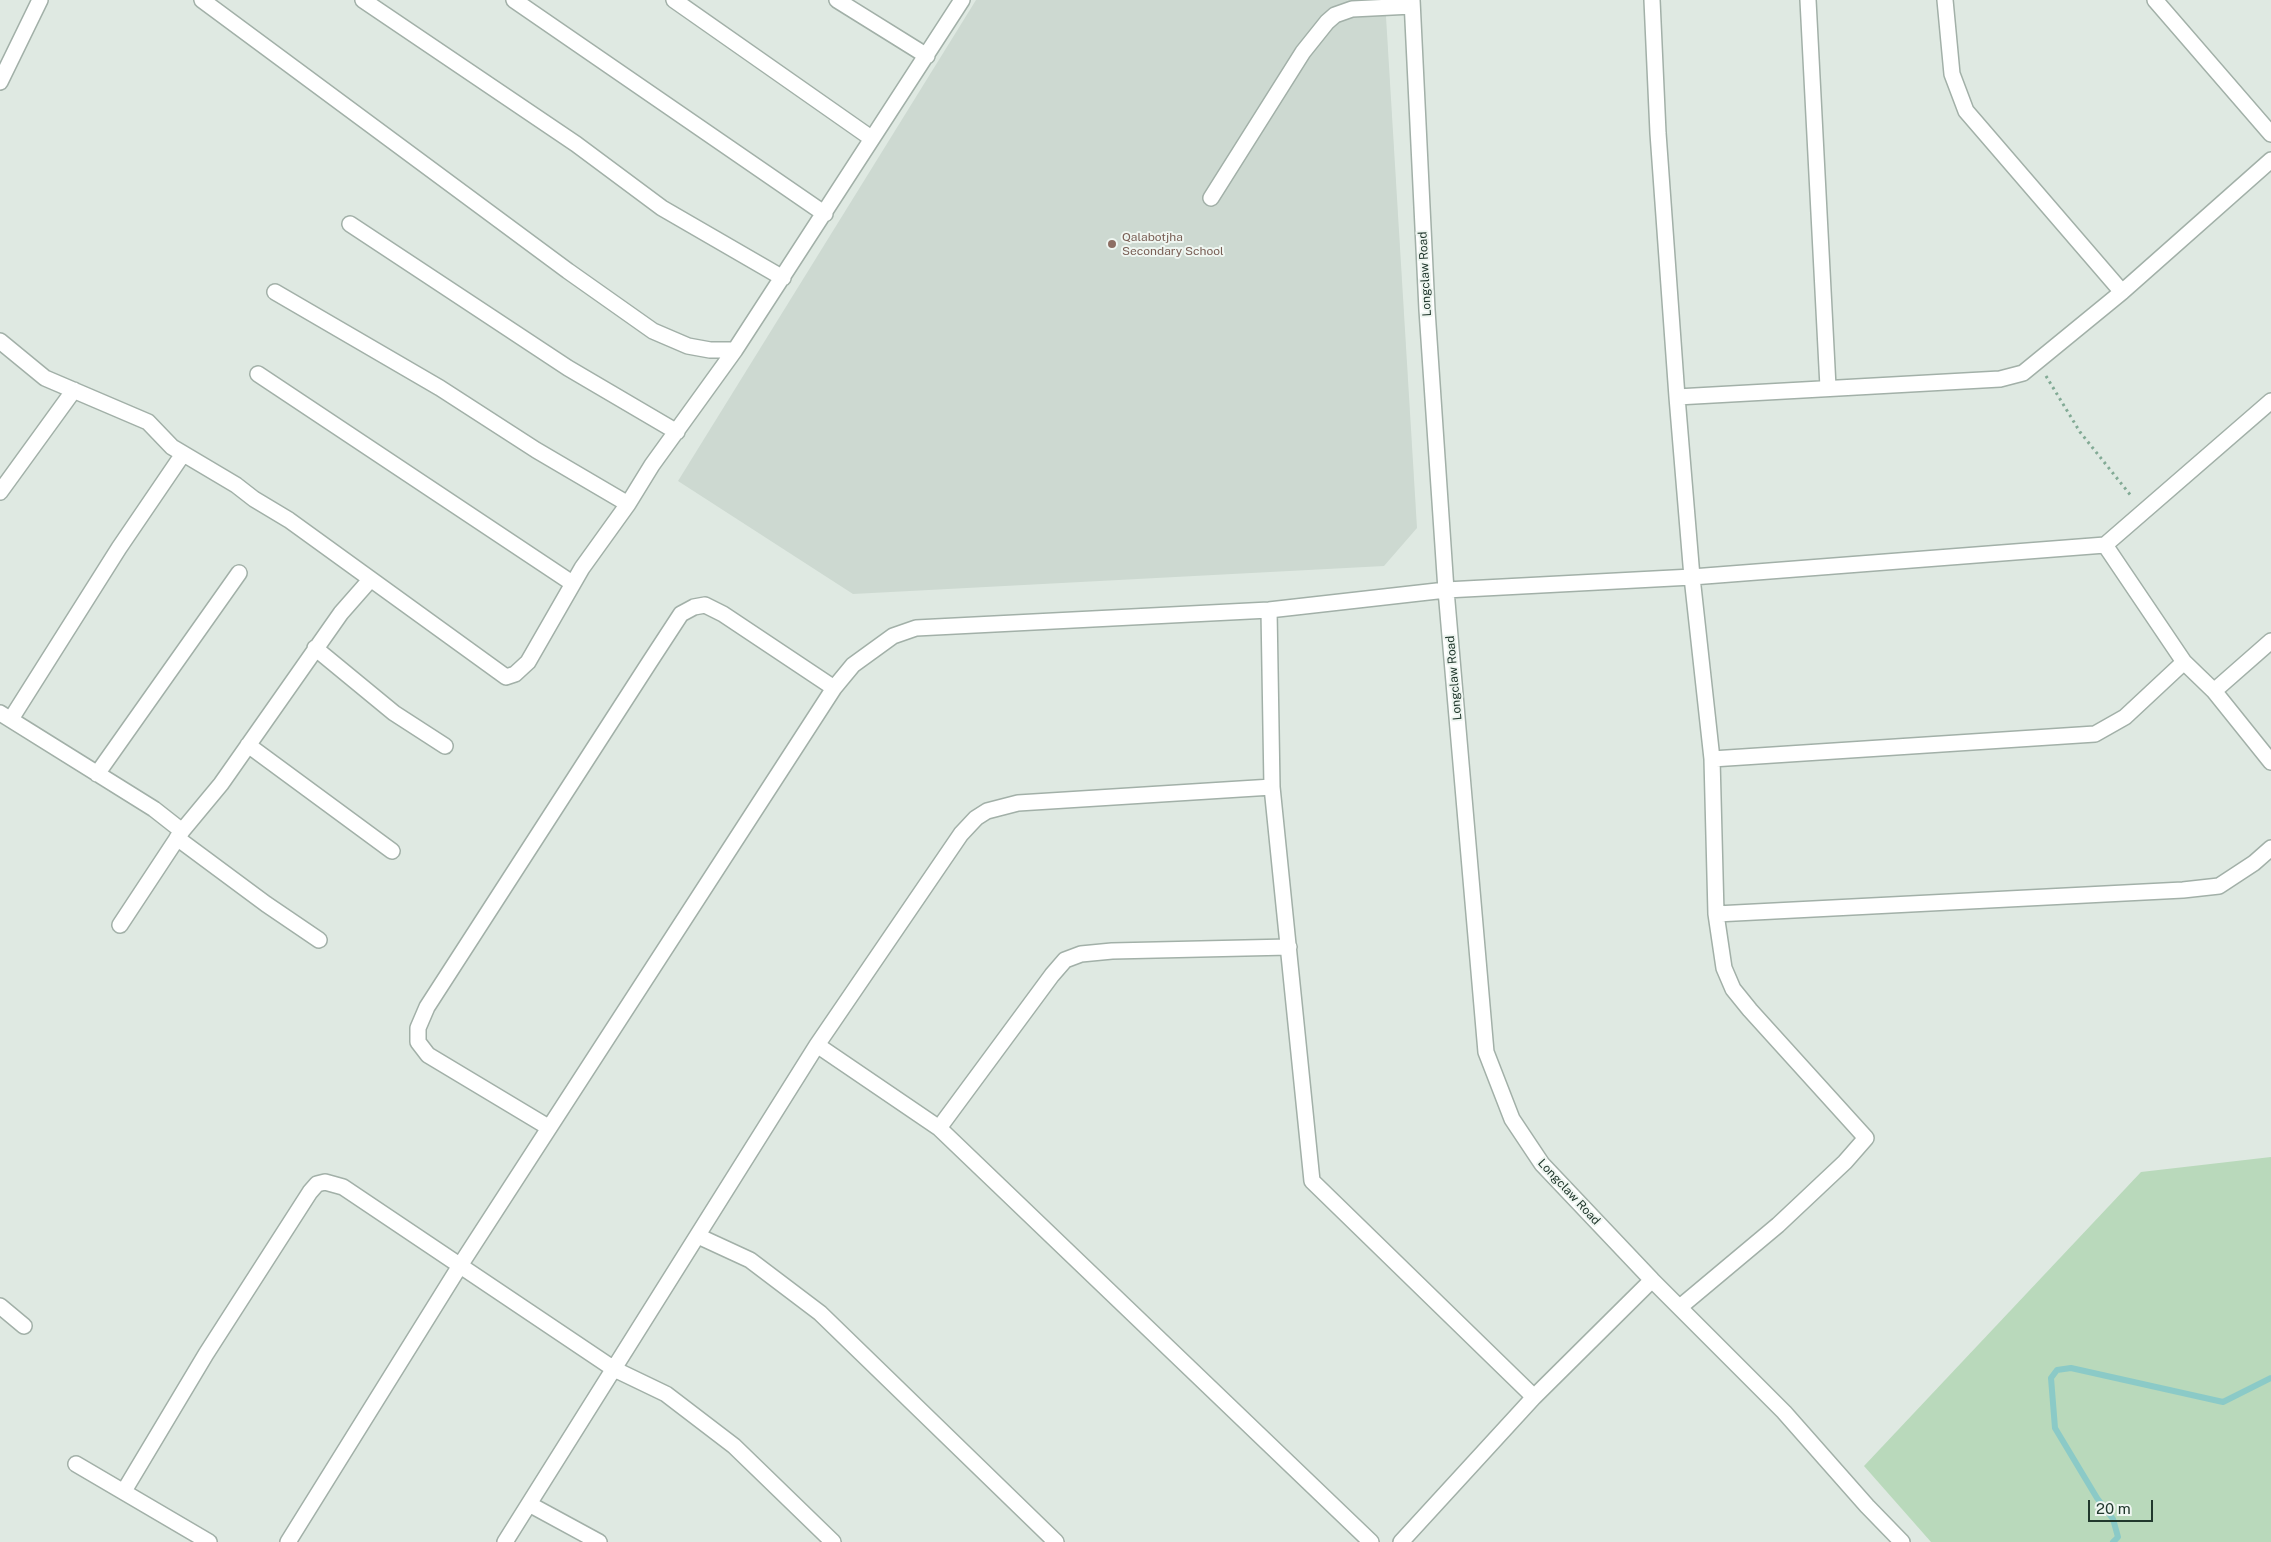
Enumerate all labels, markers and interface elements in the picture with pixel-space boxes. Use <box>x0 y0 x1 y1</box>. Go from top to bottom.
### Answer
place label: Qalabotjha Secondary School <box>1122 230 1224 258</box>
street label: Longclaw Road <box>1416 231 1434 317</box>
marker: Qalabotjha Secondary School <box>1106 238 1118 250</box>
street label: Longclaw Road <box>1443 635 1465 721</box>
street label: Longclaw Road <box>1535 1156 1603 1228</box>
scale bar <box>2091 1490 2156 1522</box>
text: 20 m <box>2096 1500 2131 1517</box>

